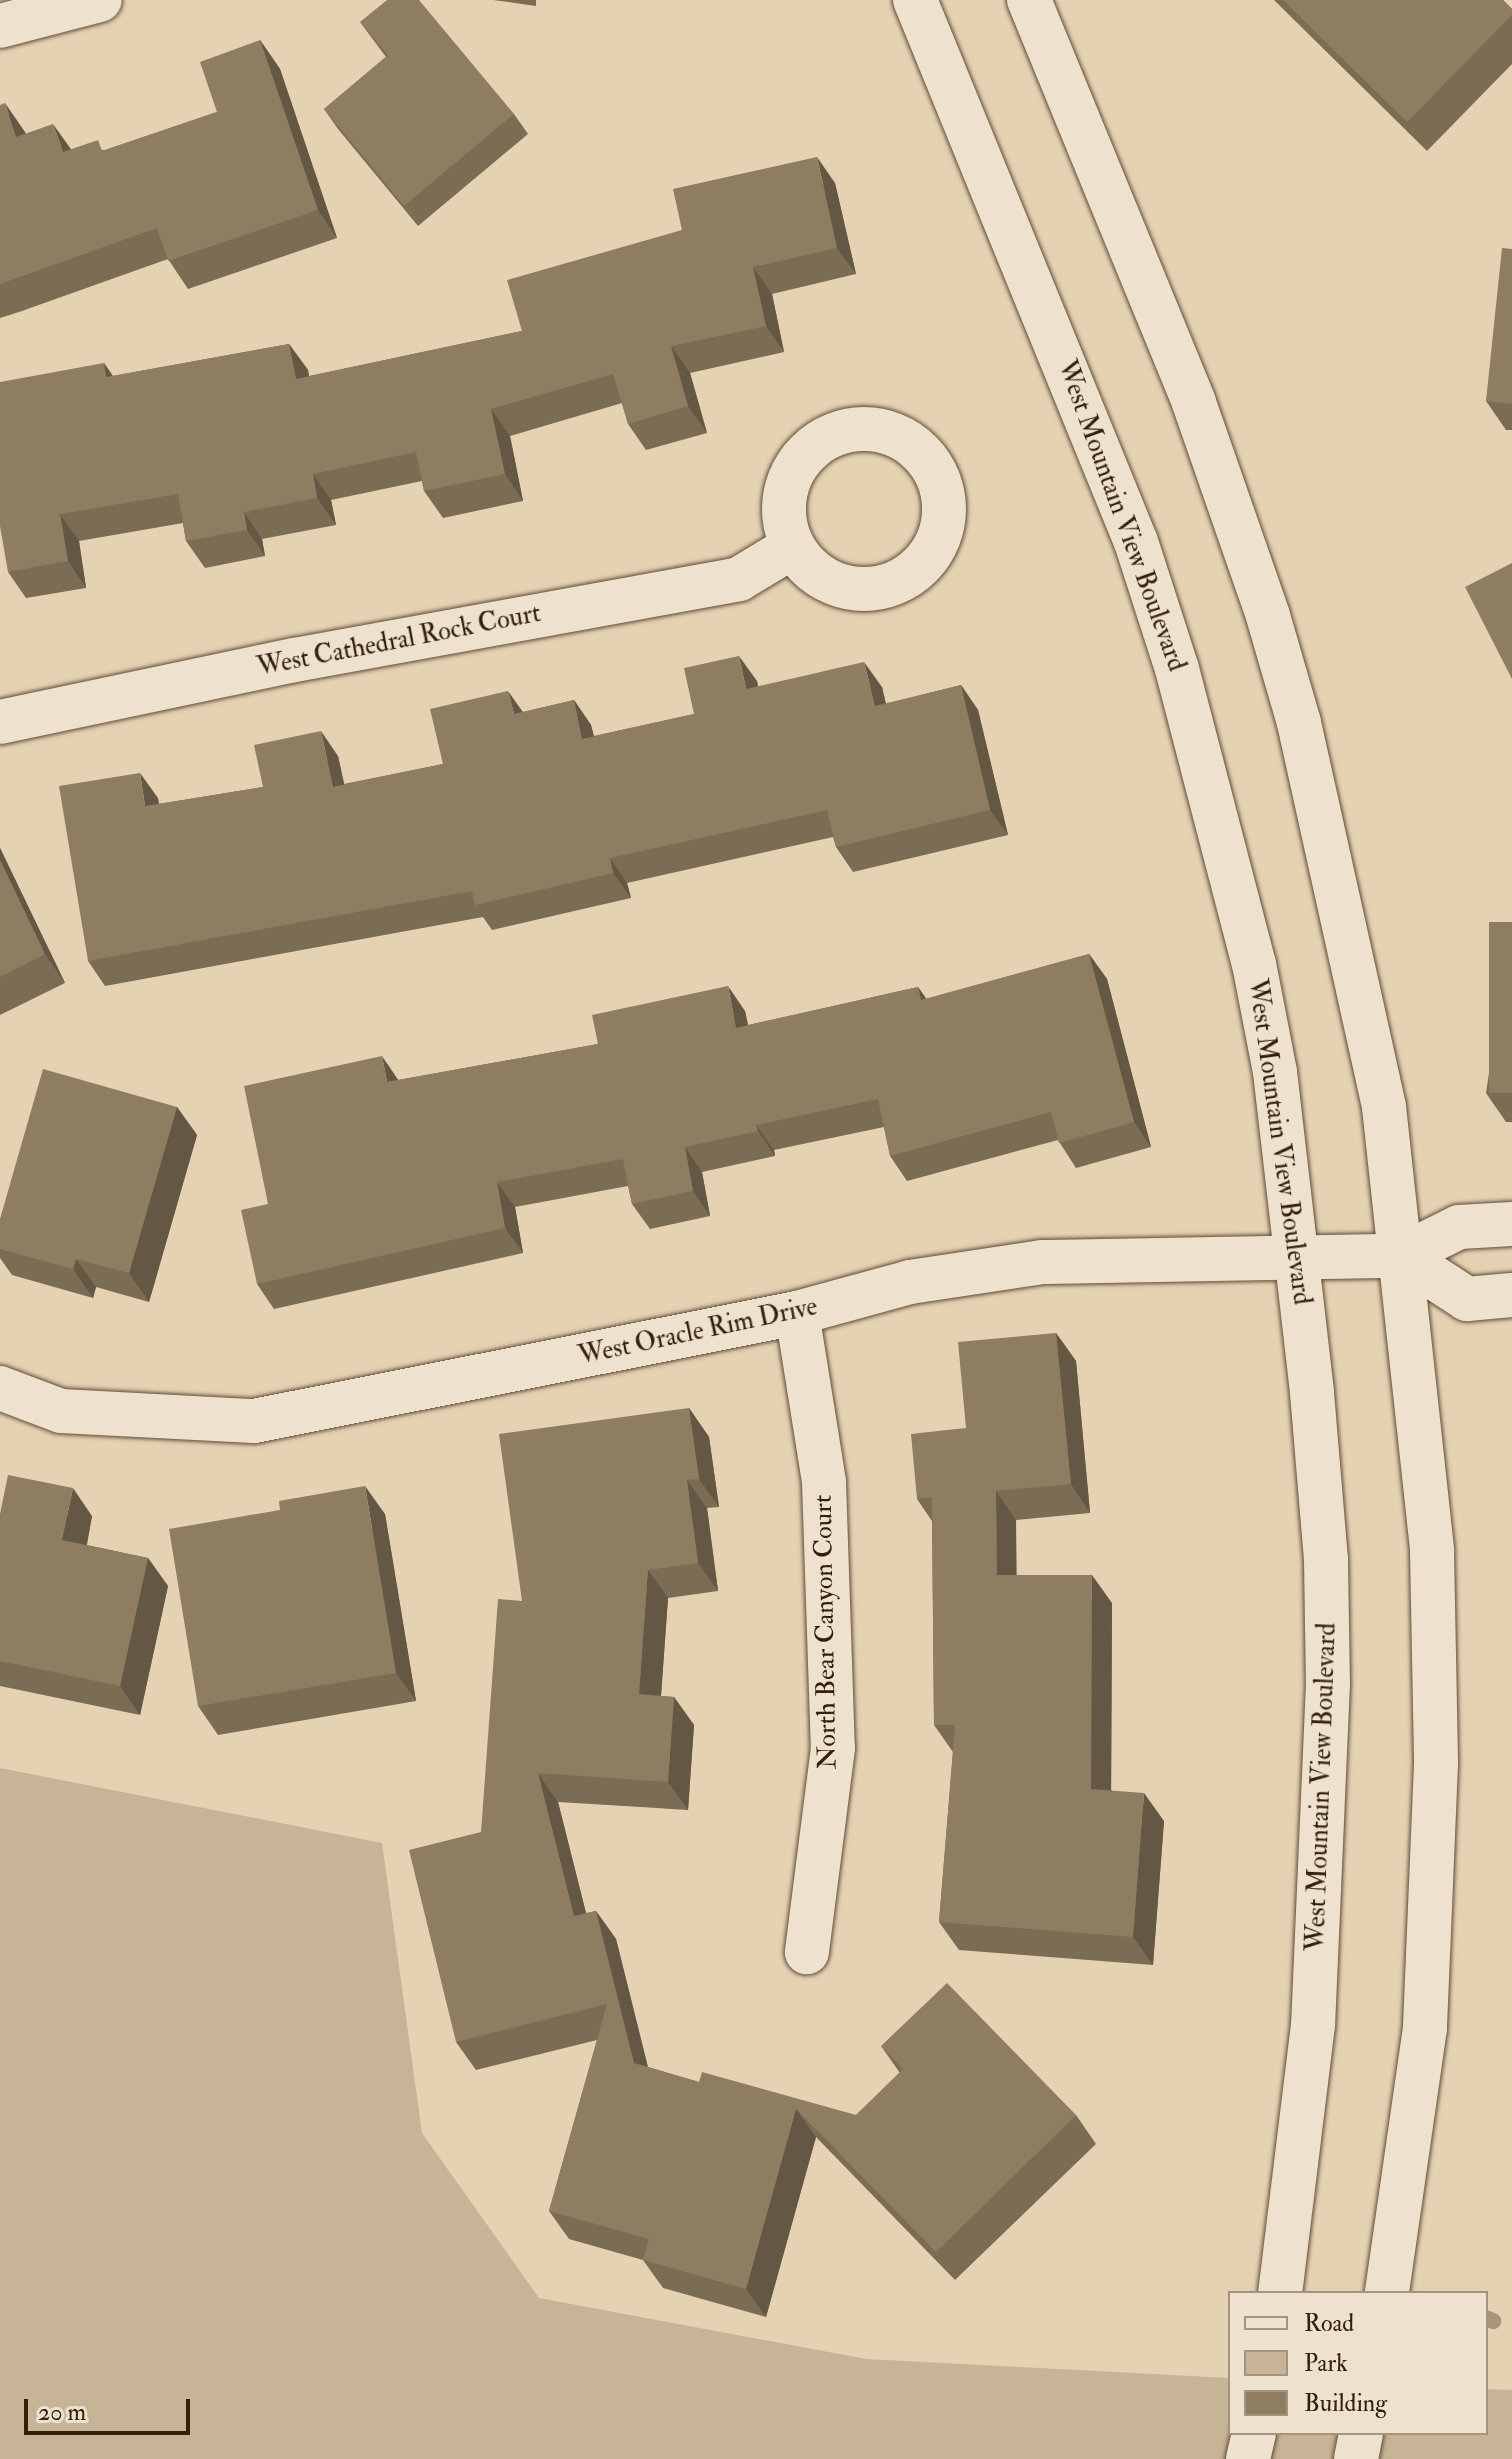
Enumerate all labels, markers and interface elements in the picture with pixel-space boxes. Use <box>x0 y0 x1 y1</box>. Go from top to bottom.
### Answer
street label: West Mountain View Boulevard <box>1050 356 1192 676</box>
street label: West Cathedral Rock Court <box>255 598 543 684</box>
street label: West Mountain View Boulevard <box>1241 977 1317 1307</box>
street label: West Oracle Rim Drive <box>576 1291 820 1373</box>
street label: North Bear Canyon Court <box>808 1494 844 1770</box>
street label: West Mountain View Boulevard <box>1301 1622 1343 1952</box>
legend <box>1228 2291 1488 2435</box>
text: Road <box>1304 2308 1354 2339</box>
text: Park <box>1304 2348 1348 2379</box>
scale bar <box>28 2383 194 2433</box>
text: Building <box>1304 2388 1387 2419</box>
text: 20 m <box>38 2397 86 2428</box>

